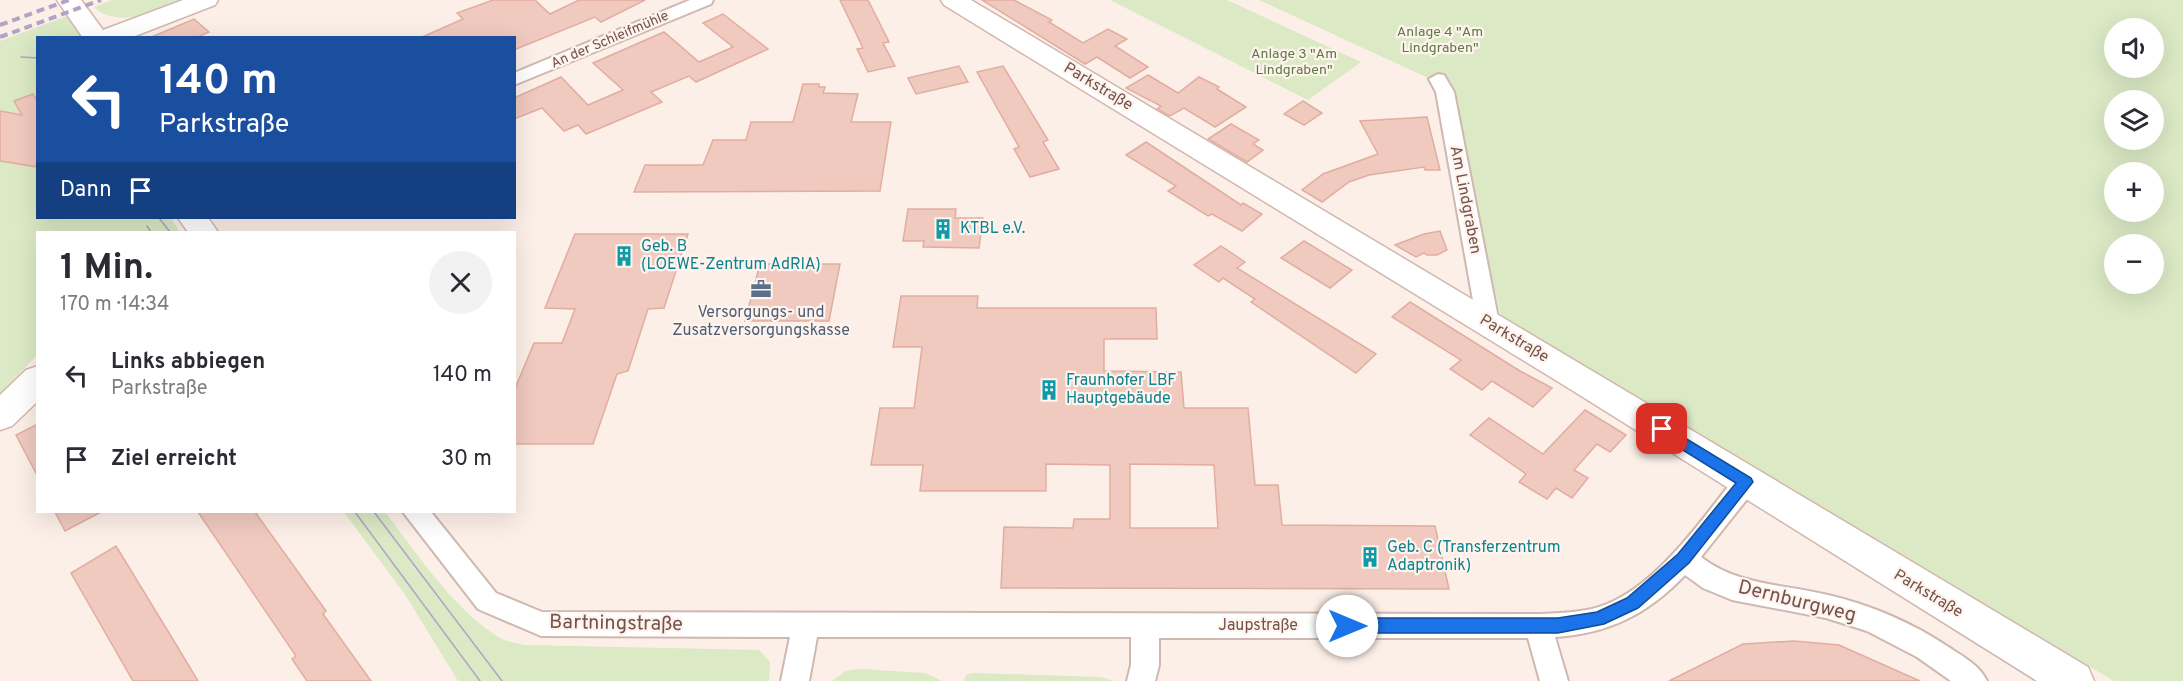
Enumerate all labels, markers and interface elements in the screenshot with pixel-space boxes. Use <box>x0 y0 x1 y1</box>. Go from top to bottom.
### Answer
street label: An der Schleifmühle <box>549 8 671 72</box>
map controls <box>2104 18 2164 294</box>
button: sound <box>2104 18 2164 78</box>
park label: Anlage 4 "Am Lindgraben" <box>1397 24 1483 57</box>
park label: Anlage 3 "Am Lindgraben" <box>1251 46 1337 79</box>
text: 140 m <box>159 56 278 109</box>
street label: Parkstraße <box>1060 59 1136 115</box>
icon: left <box>60 60 138 138</box>
button: layers <box>2104 90 2164 150</box>
text: Parkstraße <box>159 108 289 142</box>
street label: Am Lindgraben <box>1445 144 1485 256</box>
button: + <box>2104 162 2164 222</box>
icon: arrive <box>124 174 157 207</box>
text: Dann <box>60 177 112 204</box>
building icon: KTBL e.V. <box>931 217 955 241</box>
place label: KTBL e.V. <box>960 219 1025 239</box>
button: − <box>2104 234 2164 294</box>
place label: Geb. B (LOEWE-Zentrum AdRIA) <box>641 237 821 275</box>
building icon: Geb. B (LOEWE-Zentrum AdRIA) <box>612 244 636 268</box>
text: 1 Min. <box>60 246 153 292</box>
button: close <box>429 251 492 314</box>
office icon: Versorgungs- und Zusatzversorgungskasse <box>749 277 773 301</box>
text: 170 m · 14:34 <box>60 292 170 318</box>
place label: Versorgungs- und Zusatzversorgungskasse <box>672 303 850 341</box>
street label: Parkstraße <box>1476 311 1552 367</box>
text: Links abbiegen <box>111 349 265 376</box>
icon: left <box>60 359 93 392</box>
text: 140 m <box>433 362 492 389</box>
place label: Fraunhofer LBF Hauptgebäude <box>1066 371 1176 409</box>
text: Parkstraße <box>111 376 208 402</box>
building icon: Fraunhofer LBF Hauptgebäude <box>1037 378 1061 402</box>
pin <box>1636 403 1687 454</box>
icon: arrive <box>1645 412 1678 445</box>
icon: arrive <box>60 443 93 476</box>
text: Ziel erreicht <box>111 446 237 473</box>
text: 30 m <box>441 446 492 473</box>
place label: Geb. C (Transferzentrum Adaptronik) <box>1387 538 1561 576</box>
building icon: Geb. C (Transferzentrum Adaptronik) <box>1358 545 1382 569</box>
street label: Parkstraße <box>1890 566 1966 622</box>
street label: Dernburgweg <box>1735 575 1859 629</box>
position arrow <box>1315 594 1379 658</box>
street label: Bartningstraße <box>549 610 683 638</box>
street label: Jaupstraße <box>1218 616 1298 636</box>

